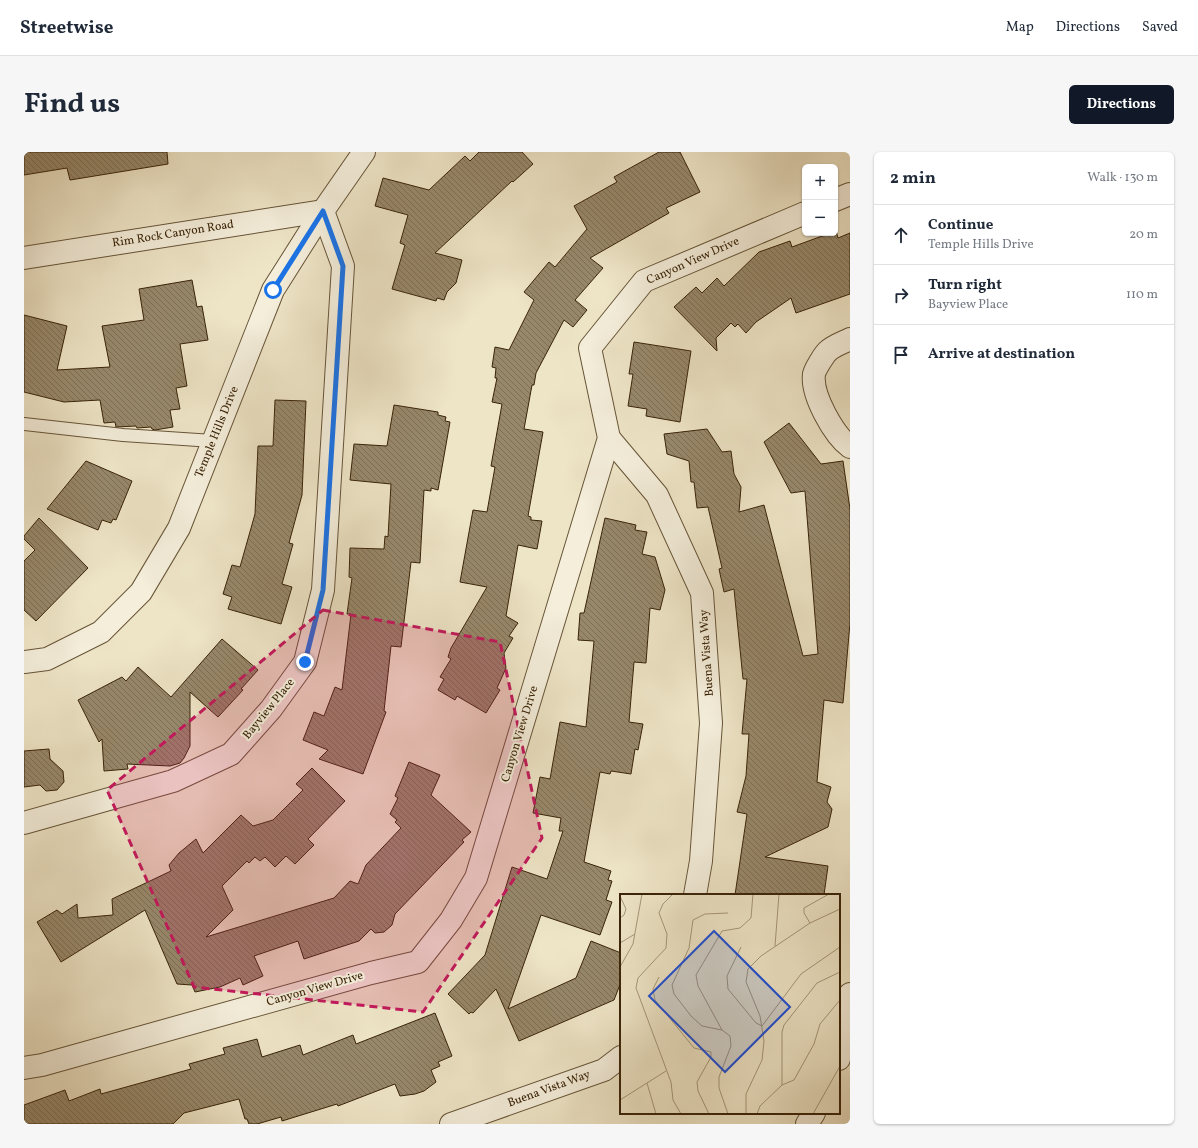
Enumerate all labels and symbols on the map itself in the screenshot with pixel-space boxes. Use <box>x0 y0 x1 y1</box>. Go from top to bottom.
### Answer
street label: Rim Rock Canyon Road <box>111 216 235 252</box>
street label: Canyon View Drive <box>644 233 742 289</box>
route start <box>264 281 282 299</box>
street label: Temple Hills Drive <box>191 383 243 480</box>
street label: Buena Vista Way <box>696 609 718 697</box>
route end <box>296 653 314 671</box>
street label: Bayview Place <box>239 675 299 743</box>
street label: Canyon View Drive <box>498 684 542 784</box>
inset map <box>620 894 840 1114</box>
street label: Canyon View Drive <box>265 967 366 1010</box>
street label: Buena Vista Way <box>505 1066 593 1111</box>

